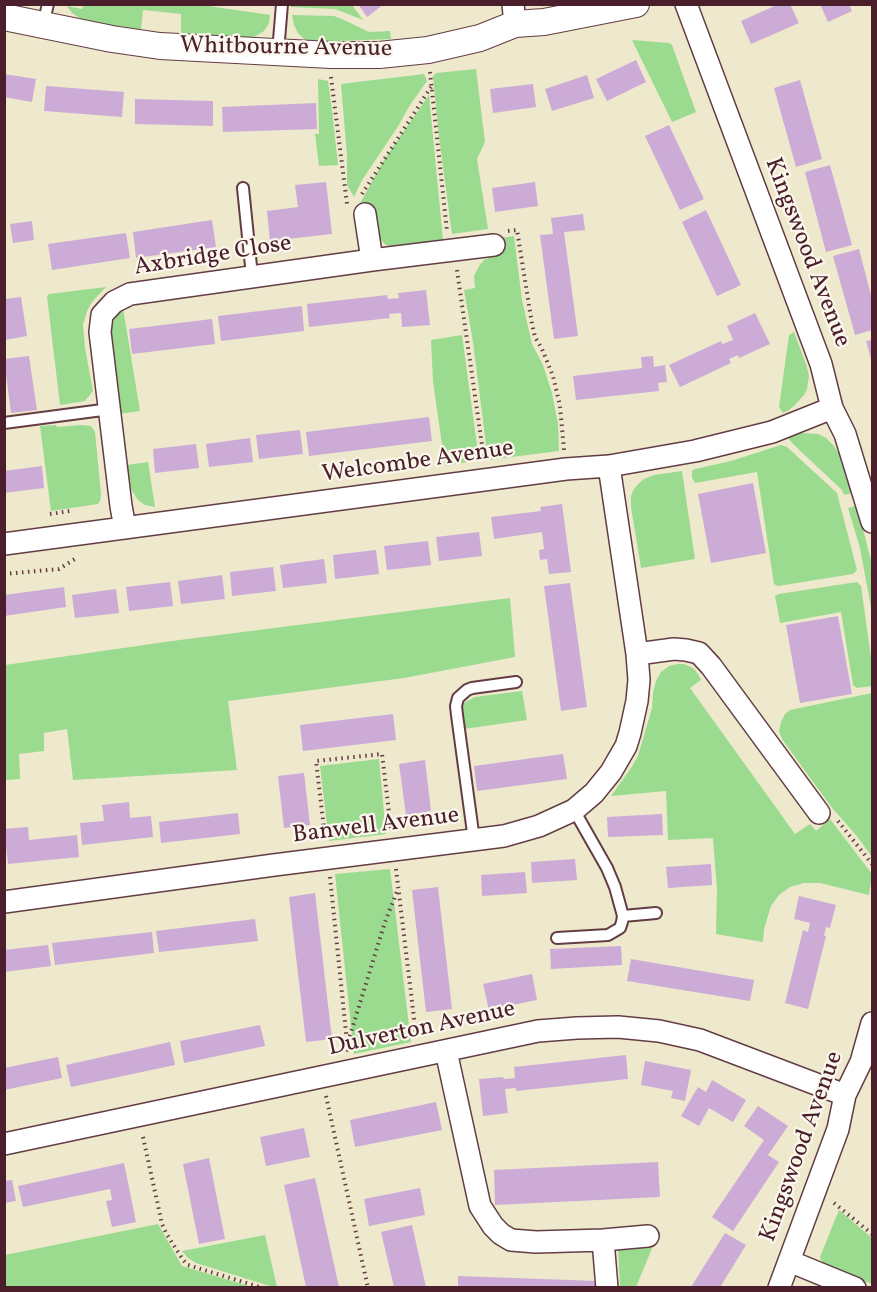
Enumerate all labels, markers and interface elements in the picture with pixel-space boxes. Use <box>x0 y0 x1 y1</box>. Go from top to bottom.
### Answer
street label: Whitbourne Avenue <box>180 33 392 65</box>
street label: Kingswood Avenue <box>757 154 855 352</box>
street label: Axbridge Close <box>132 230 294 284</box>
street label: Welcombe Avenue <box>320 435 516 491</box>
street label: Banwell Avenue <box>291 802 461 852</box>
street label: Dulverton Avenue <box>326 996 518 1064</box>
street label: Kingswood Avenue <box>755 1048 851 1246</box>

